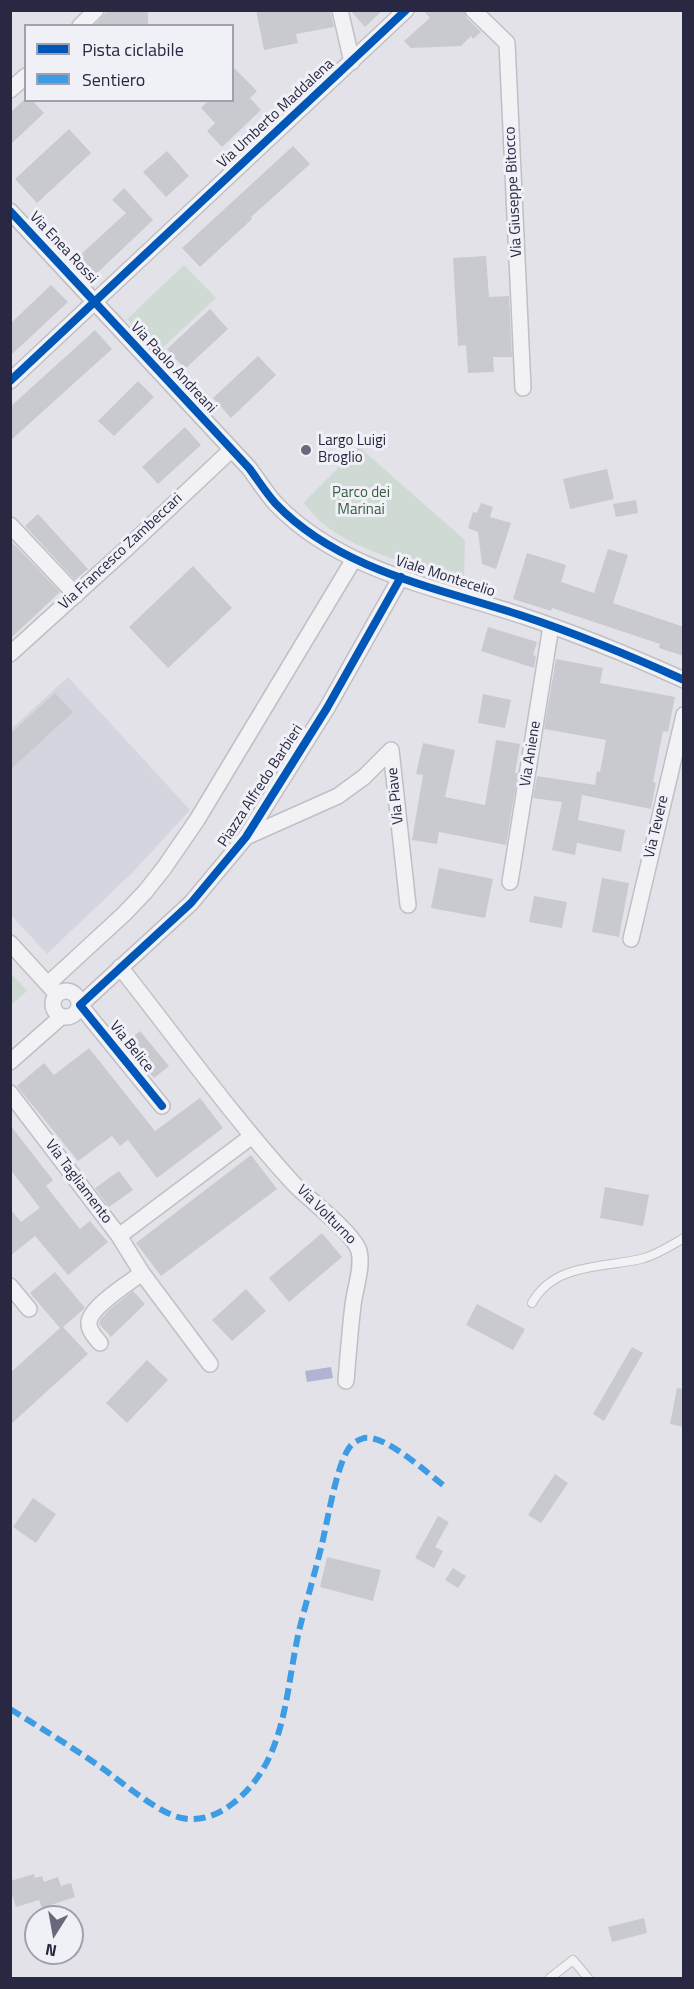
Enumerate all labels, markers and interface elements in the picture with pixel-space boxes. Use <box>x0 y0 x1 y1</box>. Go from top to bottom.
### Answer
legend <box>24 24 234 102</box>
text: Pista ciclabile <box>82 36 184 63</box>
street label: Via Umberto Maddalena <box>214 55 338 173</box>
text: Sentiero <box>82 66 145 93</box>
street label: Via Giuseppe Bitocco <box>502 126 526 258</box>
street label: Via Enea Rossi <box>25 208 101 288</box>
street label: Via Paolo Andreani <box>126 319 220 417</box>
place label: Largo Luigi Broglio <box>318 432 386 467</box>
marker: Largo Luigi Broglio <box>299 443 313 457</box>
park label: Parco dei Marinai <box>332 484 390 519</box>
street label: Via Francesco Zambeccari <box>55 490 187 614</box>
street label: Viale Montecelio <box>393 552 497 602</box>
street label: Via Aniene <box>517 720 545 788</box>
street label: Piazza Alfredo Barbieri <box>215 721 307 851</box>
street label: Via Piave <box>384 767 408 825</box>
street label: Via Tevere <box>641 794 673 860</box>
street label: Via Belice <box>105 1018 157 1076</box>
street label: Via Tagliamento <box>41 1137 115 1227</box>
street label: Via Volturno <box>292 1181 360 1249</box>
north arrow <box>24 1905 84 1965</box>
text: N <box>43 1938 59 1964</box>

